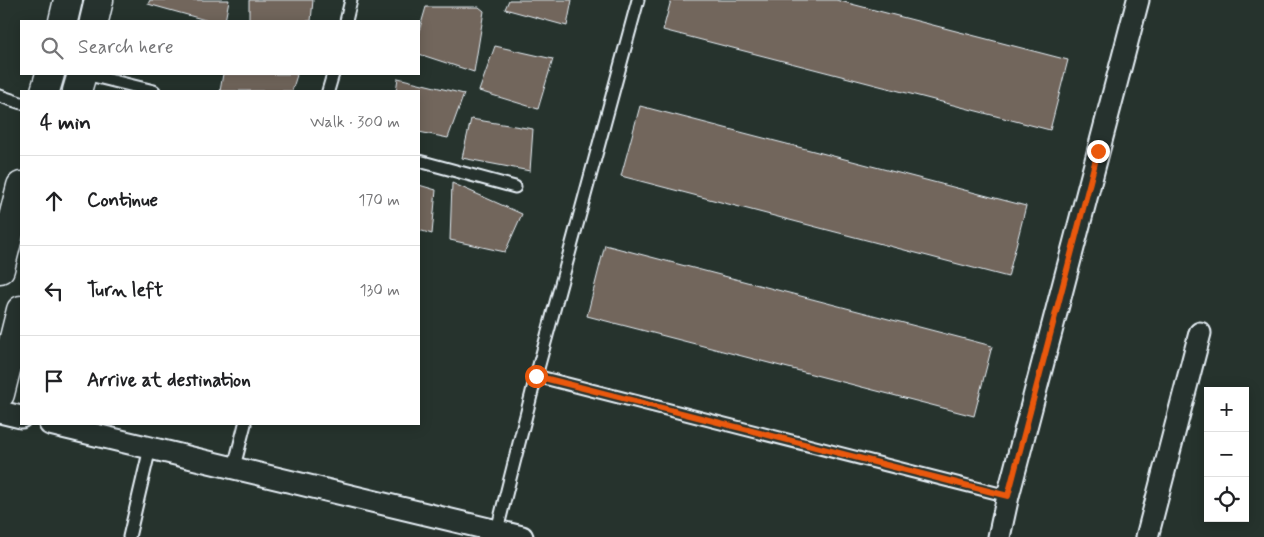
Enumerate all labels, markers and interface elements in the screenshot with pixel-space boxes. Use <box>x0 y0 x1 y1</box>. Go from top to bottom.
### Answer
search box <box>20 20 420 75</box>
icon: search <box>38 34 66 62</box>
text: Search here <box>78 35 174 60</box>
text: 4 min <box>40 109 91 137</box>
text: Walk · 300 m <box>310 112 400 133</box>
route end <box>1087 140 1110 163</box>
icon: ahead <box>40 187 68 215</box>
text: Continue <box>87 188 158 213</box>
text: 170 m <box>358 190 400 211</box>
icon: left <box>40 277 68 305</box>
text: Turn left <box>87 278 163 303</box>
text: 130 m <box>359 280 400 301</box>
route start <box>525 365 548 388</box>
icon: arrive <box>40 367 68 395</box>
text: Arrive at destination <box>87 368 251 393</box>
map controls <box>1204 387 1249 522</box>
button: + <box>1204 387 1249 432</box>
button: − <box>1204 432 1249 477</box>
button: locate <box>1204 477 1249 522</box>

